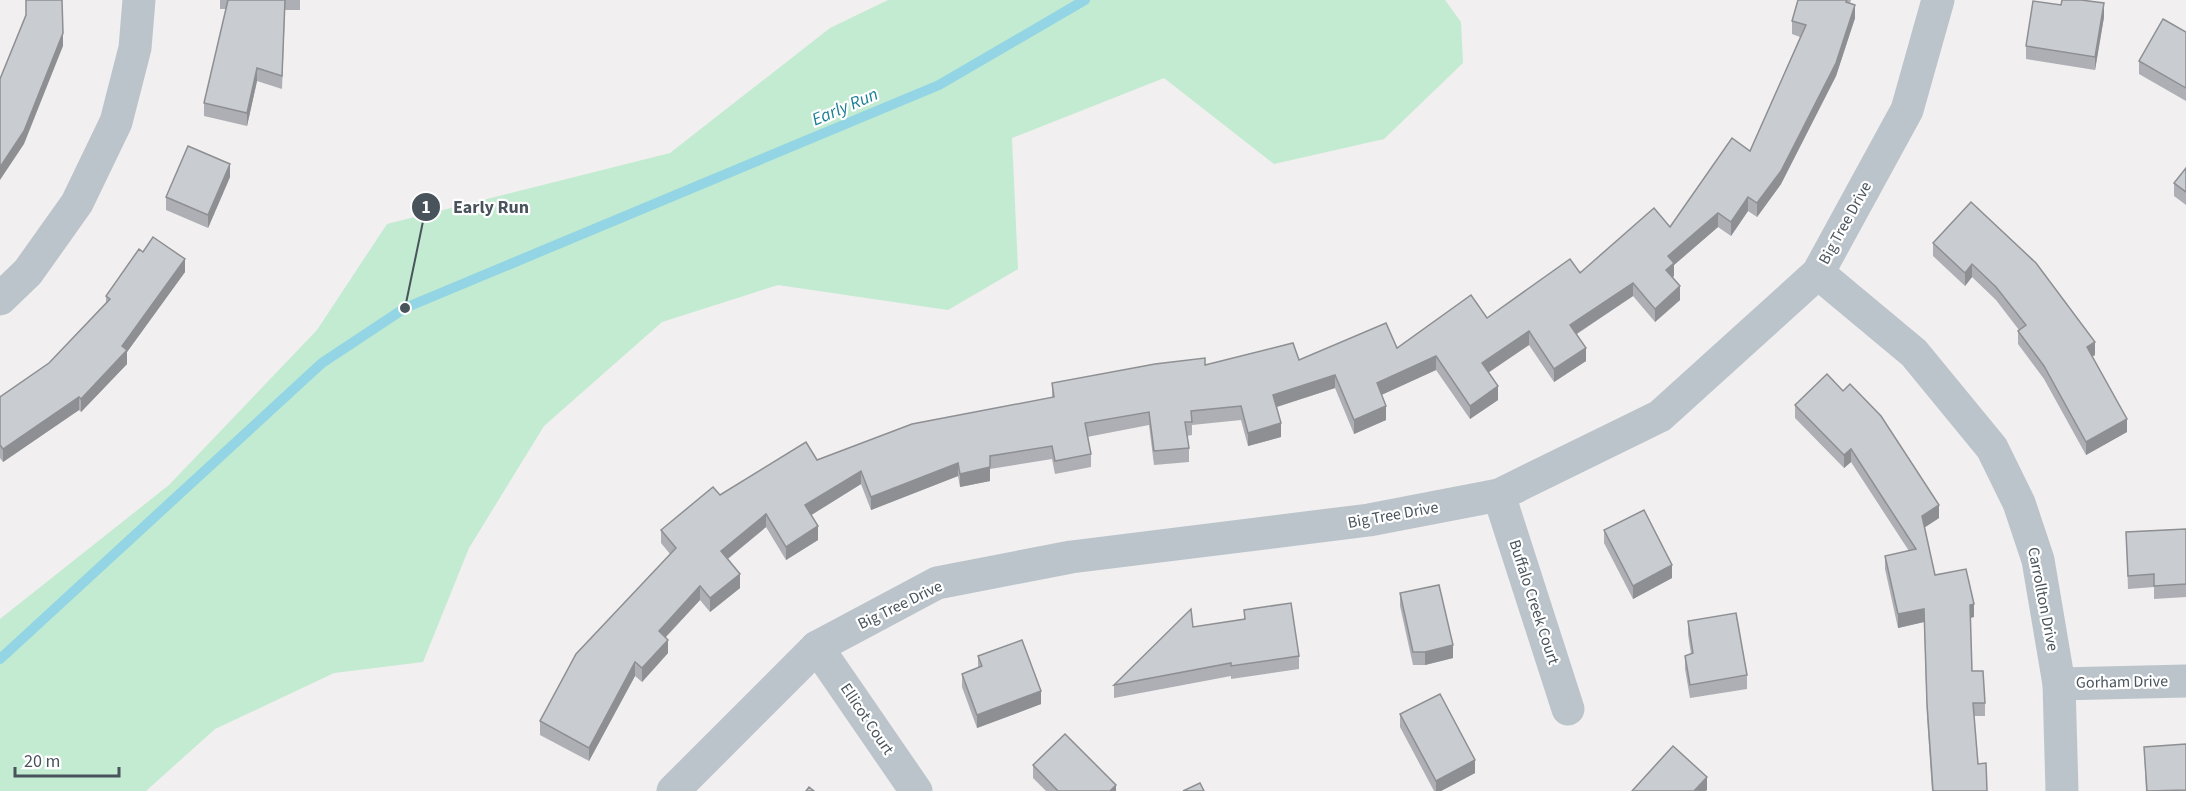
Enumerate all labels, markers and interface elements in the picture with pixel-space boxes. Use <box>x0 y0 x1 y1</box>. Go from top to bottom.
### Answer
water label: Early Run <box>808 82 882 132</box>
street label: Big Tree Drive <box>1813 178 1877 268</box>
callout: Early Run <box>411 189 541 225</box>
text: 1 <box>421 195 431 220</box>
text: Early Run <box>453 195 529 220</box>
street label: Big Tree Drive <box>1346 496 1440 534</box>
street label: Buffalo Creek Court <box>1503 537 1565 668</box>
street label: Carrollton Drive <box>2022 545 2064 653</box>
street label: Big Tree Drive <box>854 575 946 635</box>
street label: Gorham Drive <box>2076 670 2168 694</box>
street label: Ellicot Court <box>835 679 899 760</box>
scale bar <box>15 740 118 778</box>
text: 20 m <box>24 749 60 774</box>

